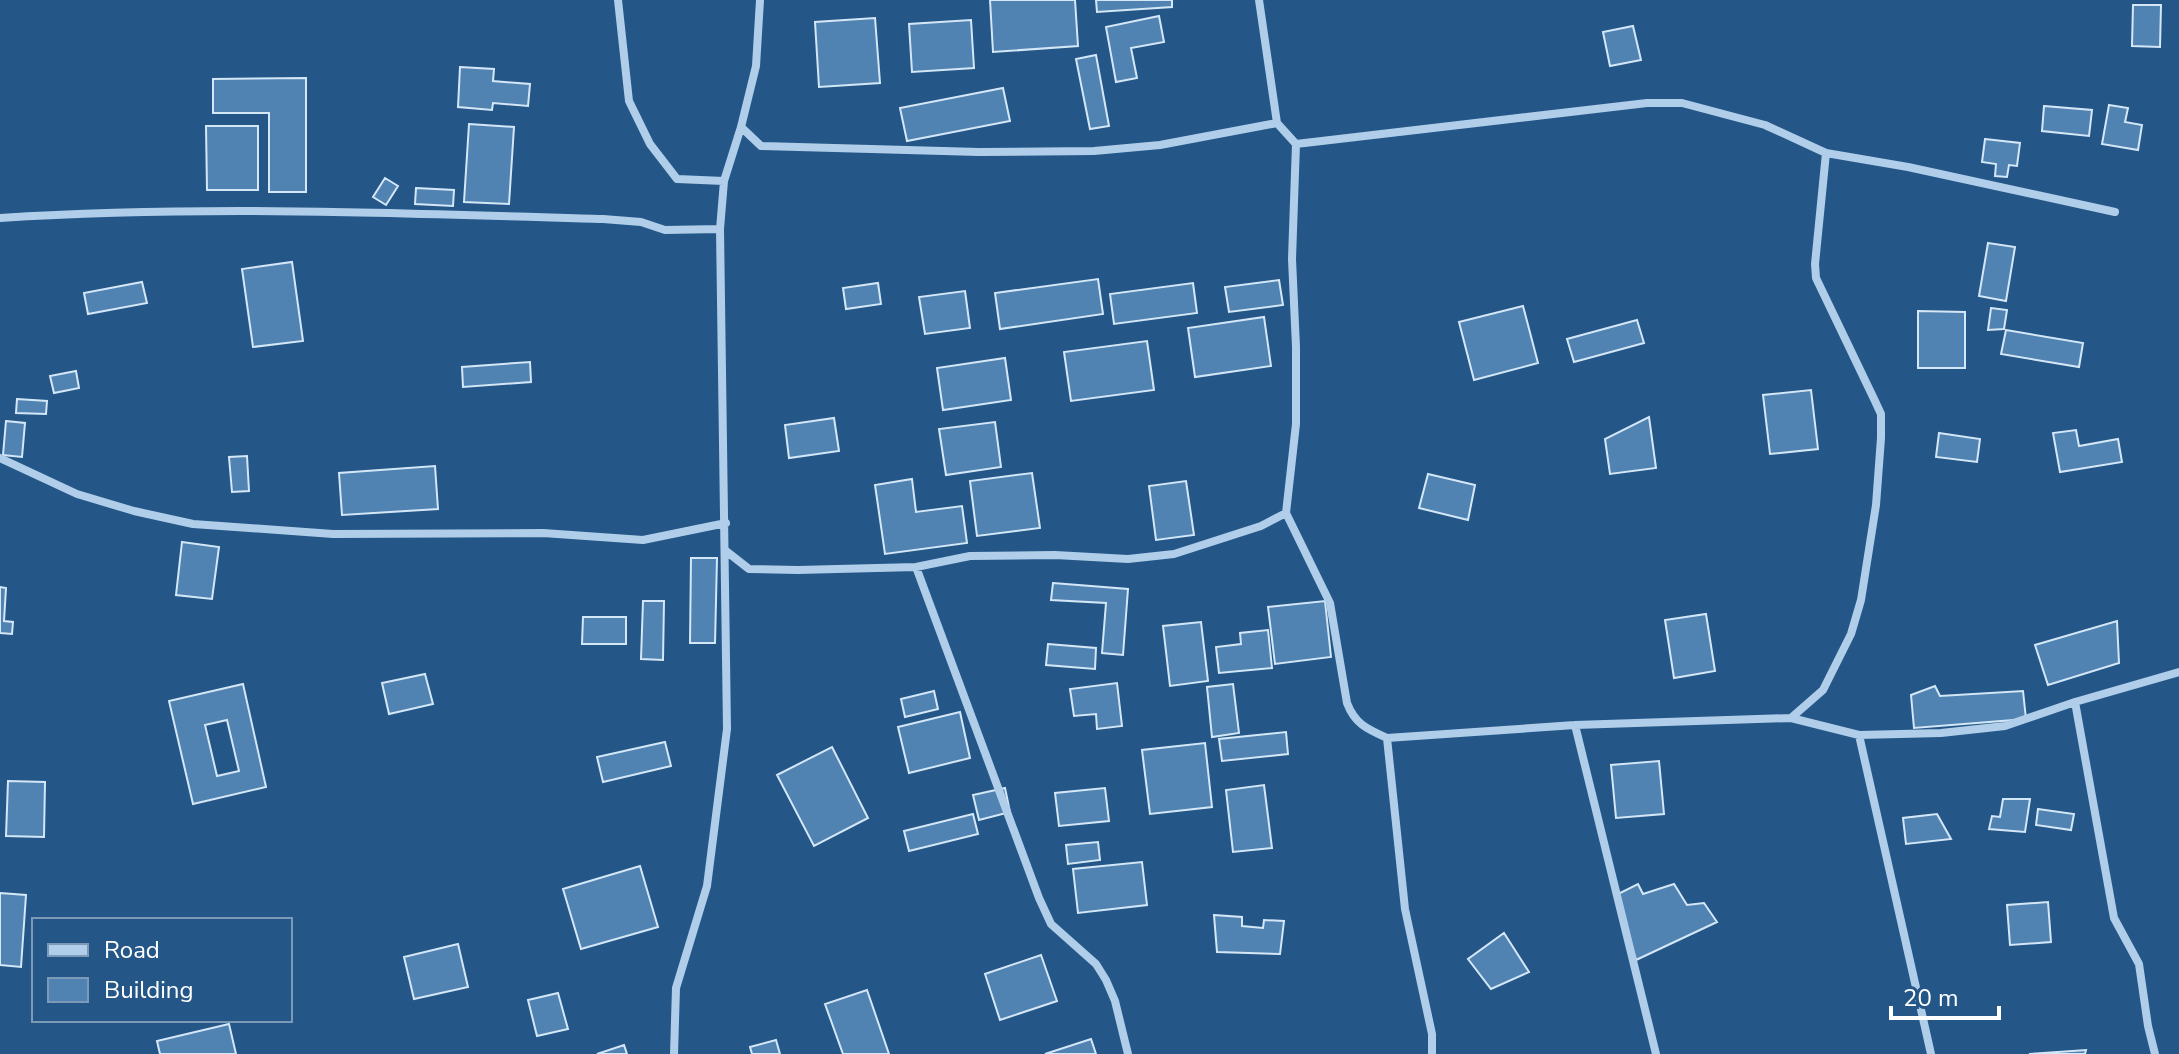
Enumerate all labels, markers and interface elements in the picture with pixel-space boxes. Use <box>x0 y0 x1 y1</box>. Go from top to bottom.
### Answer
legend <box>32 918 292 1022</box>
text: Road <box>104 934 160 966</box>
scale bar <box>1891 970 1999 1020</box>
text: Building <box>104 974 194 1006</box>
text: 20 m <box>1903 982 1959 1014</box>

